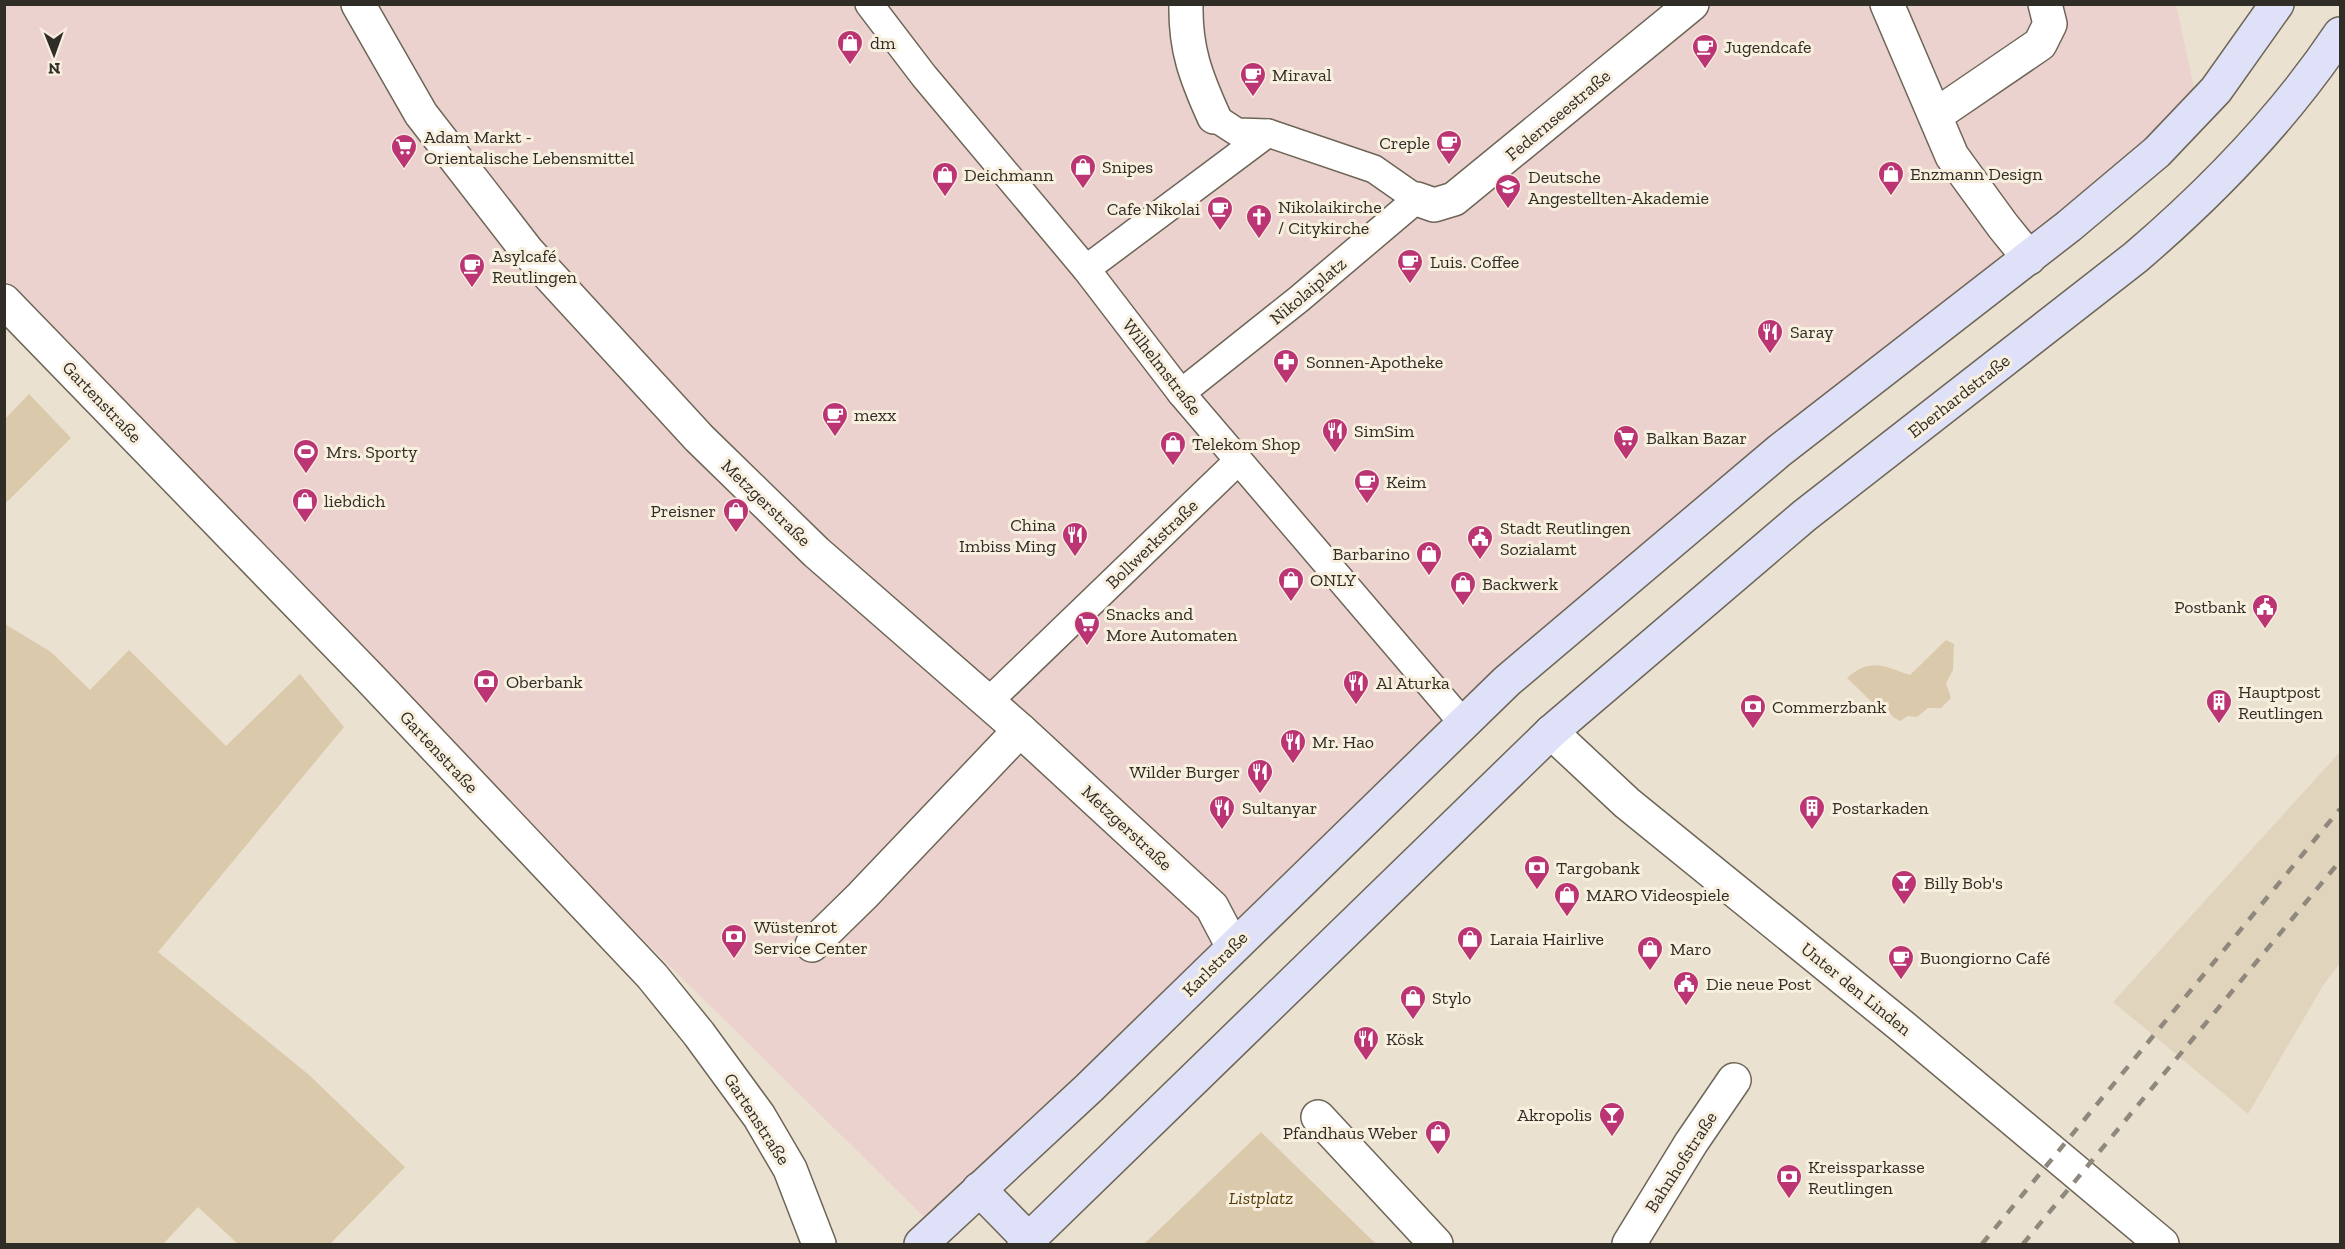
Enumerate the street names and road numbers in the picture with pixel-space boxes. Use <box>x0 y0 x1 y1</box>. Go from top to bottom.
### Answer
street label: Federnseestraße <box>1501 65 1615 165</box>
street label: Nikolaiplatz <box>1265 253 1351 329</box>
street label: Wilhelmstraße <box>1118 314 1206 420</box>
street label: Eberhardstraße <box>1904 349 2014 443</box>
street label: Gartenstraße <box>58 357 146 447</box>
street label: Metzgerstraße <box>717 455 815 551</box>
street label: Bollwerkstraße <box>1101 495 1203 593</box>
street label: Gartenstraße <box>395 706 483 798</box>
street label: Metzgerstraße <box>1077 780 1177 876</box>
street label: Karlstraße <box>1178 927 1252 1001</box>
street label: Unter den Linden <box>1796 938 1916 1041</box>
street label: Gartenstraße <box>719 1069 795 1169</box>
street label: Bahnhofstraße <box>1640 1107 1722 1217</box>

